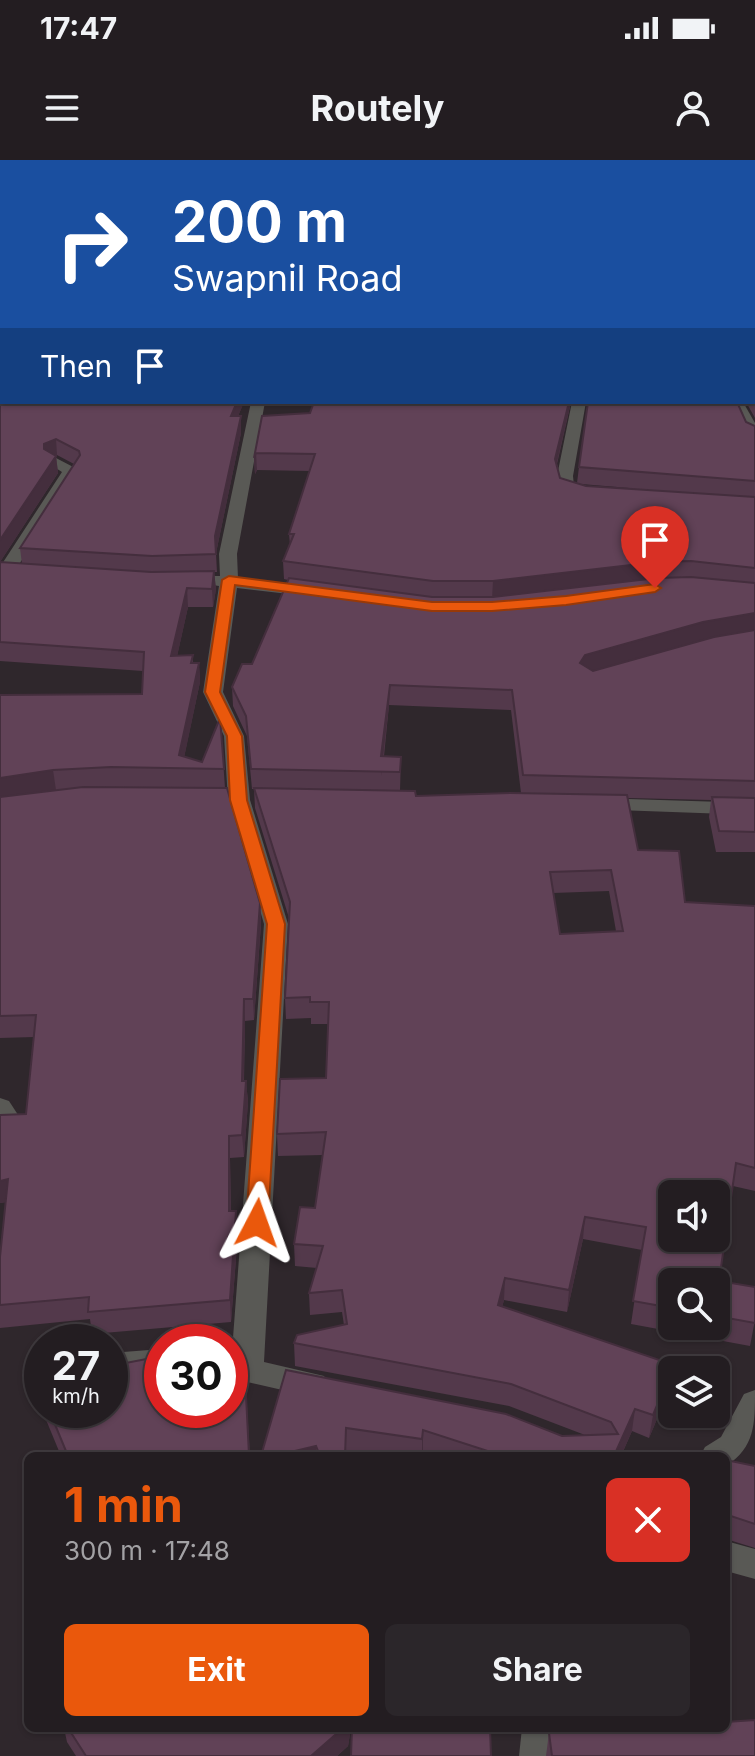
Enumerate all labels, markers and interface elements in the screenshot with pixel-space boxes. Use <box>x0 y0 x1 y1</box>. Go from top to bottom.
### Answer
text: 17:47 <box>40 10 117 46</box>
icon: menu <box>40 86 84 130</box>
text: Routely <box>311 86 444 130</box>
icon: person <box>671 86 715 130</box>
text: 200 m <box>172 188 347 256</box>
icon: right <box>40 192 144 296</box>
text: Swapnil Road <box>172 256 402 300</box>
icon: arrive <box>128 344 172 388</box>
text: Then <box>40 348 112 384</box>
pin <box>621 506 689 588</box>
icon: arrive <box>633 518 677 562</box>
map controls <box>658 1180 730 1428</box>
button: sound <box>658 1180 730 1252</box>
position arrow <box>215 1181 299 1265</box>
button: search <box>658 1268 730 1340</box>
speed limit sign: 30 <box>144 1324 248 1428</box>
text: 27 <box>52 1341 100 1390</box>
button: layers <box>658 1356 730 1428</box>
text: km/h <box>52 1384 100 1408</box>
text: 1 min <box>64 1475 183 1534</box>
button: close <box>606 1478 690 1562</box>
text: 300 m · 17:48 <box>64 1535 230 1566</box>
button: Exit <box>64 1624 369 1716</box>
button: Share <box>385 1624 690 1716</box>

